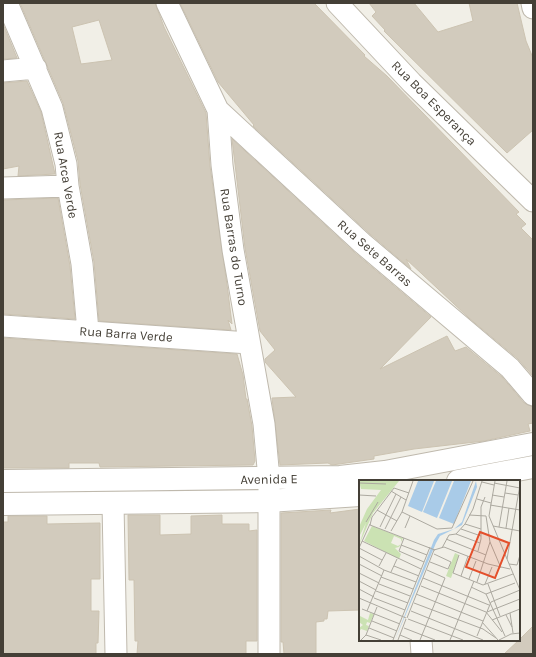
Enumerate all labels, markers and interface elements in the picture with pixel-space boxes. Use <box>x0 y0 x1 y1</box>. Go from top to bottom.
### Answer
street label: Rua Boa Esperança <box>389 58 479 148</box>
street label: Rua Arca Verde <box>51 130 81 220</box>
street label: Rua Barras do Turno <box>217 187 251 307</box>
street label: Rua Sete Barras <box>335 217 415 290</box>
street label: Rua Barra Verde <box>79 323 174 345</box>
street label: Avenida E <box>240 471 298 487</box>
inset map <box>359 480 520 641</box>

